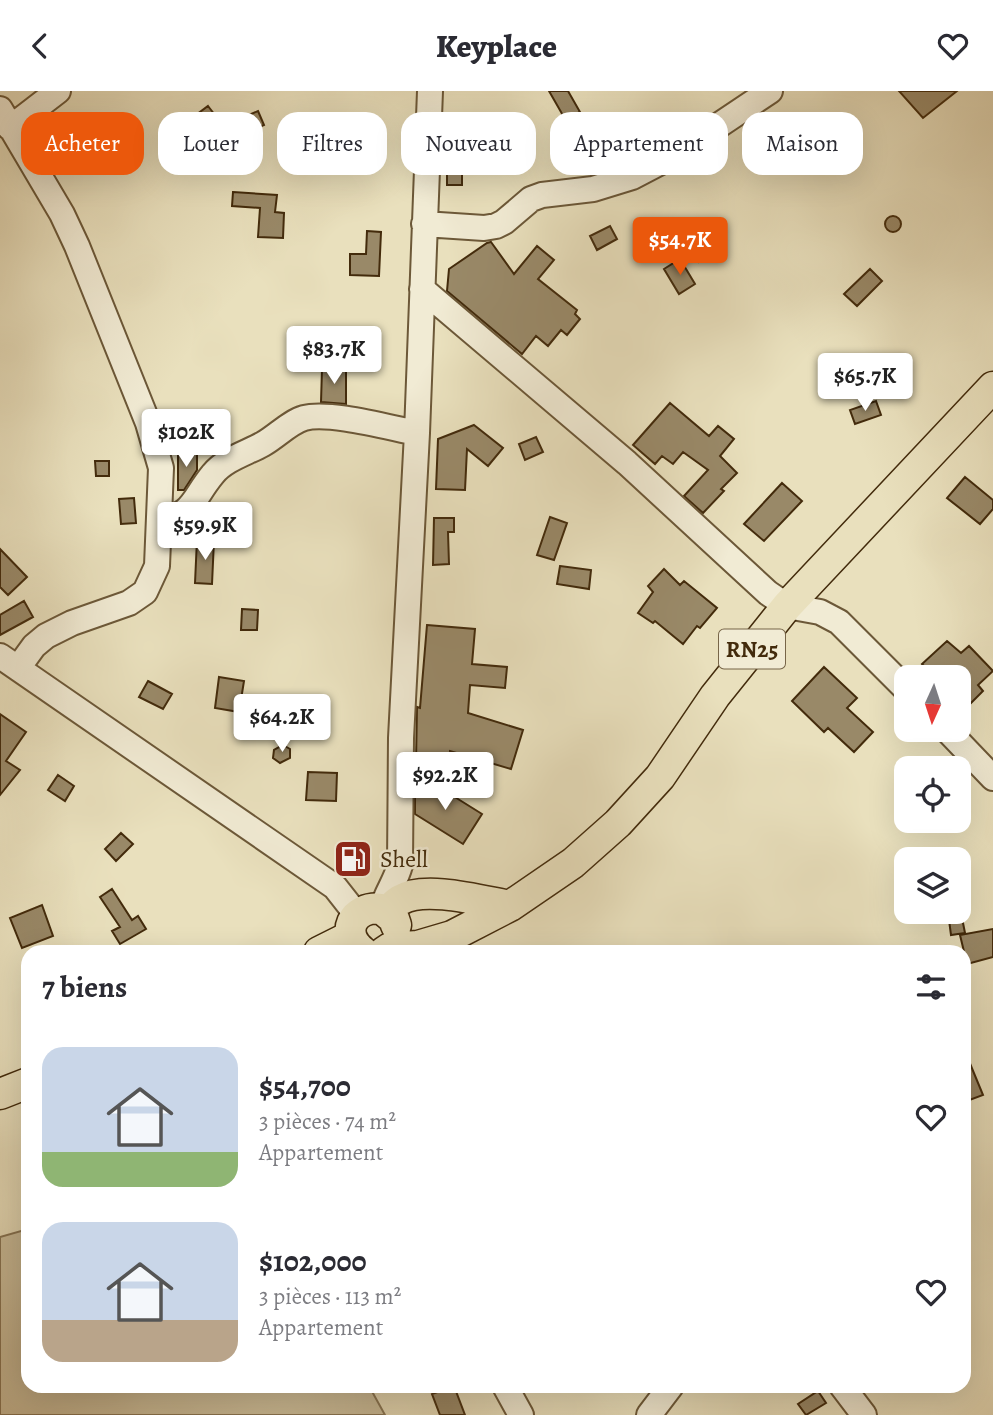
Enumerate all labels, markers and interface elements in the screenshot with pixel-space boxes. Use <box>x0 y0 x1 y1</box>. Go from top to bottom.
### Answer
text: Keyplace <box>436 24 557 68</box>
icon: back <box>21 27 59 65</box>
icon: heart <box>934 27 972 65</box>
chip: Acheter <box>21 112 144 175</box>
chip: Louer <box>158 112 263 175</box>
chip: Filtres <box>277 112 387 175</box>
chip: Nouveau <box>401 112 536 175</box>
chip: Appartement <box>550 112 728 175</box>
chip: Maison <box>742 112 863 175</box>
pin: $54.7K <box>623 218 737 277</box>
text: $54.7K <box>649 224 711 255</box>
pin: $83.7K <box>277 327 391 386</box>
text: $83.7K <box>303 333 365 364</box>
pin: $65.7K <box>808 353 922 413</box>
text: $65.7K <box>834 360 896 391</box>
pin: $102K <box>137 409 235 469</box>
text: $102K <box>158 416 214 447</box>
pin: $59.9K <box>148 503 262 562</box>
text: $59.9K <box>173 509 237 540</box>
road number: RN25 <box>719 629 785 669</box>
north arrow <box>894 665 971 742</box>
map controls <box>894 665 971 924</box>
pin: $64.2K <box>225 695 339 754</box>
text: $64.2K <box>250 701 314 732</box>
pin: $92.2K <box>388 753 502 812</box>
button: locate <box>894 756 971 833</box>
text: $92.2K <box>412 759 478 790</box>
fuel station icon: Shell <box>332 838 374 880</box>
place label: Shell <box>380 843 428 875</box>
button: layers <box>894 847 971 924</box>
text: 7 biens <box>42 967 127 1007</box>
icon: filters <box>912 968 950 1006</box>
text: $54,700 <box>259 1066 351 1106</box>
icon: home <box>98 1075 182 1159</box>
icon: heart <box>912 1098 950 1136</box>
text: 3 pièces · 74 m² <box>259 1106 396 1137</box>
text: Appartement <box>259 1137 383 1168</box>
text: $102,000 <box>259 1241 367 1281</box>
icon: home <box>98 1250 182 1334</box>
icon: heart <box>912 1273 950 1311</box>
text: 3 pièces · 113 m² <box>259 1281 401 1312</box>
text: Appartement <box>259 1312 383 1343</box>

